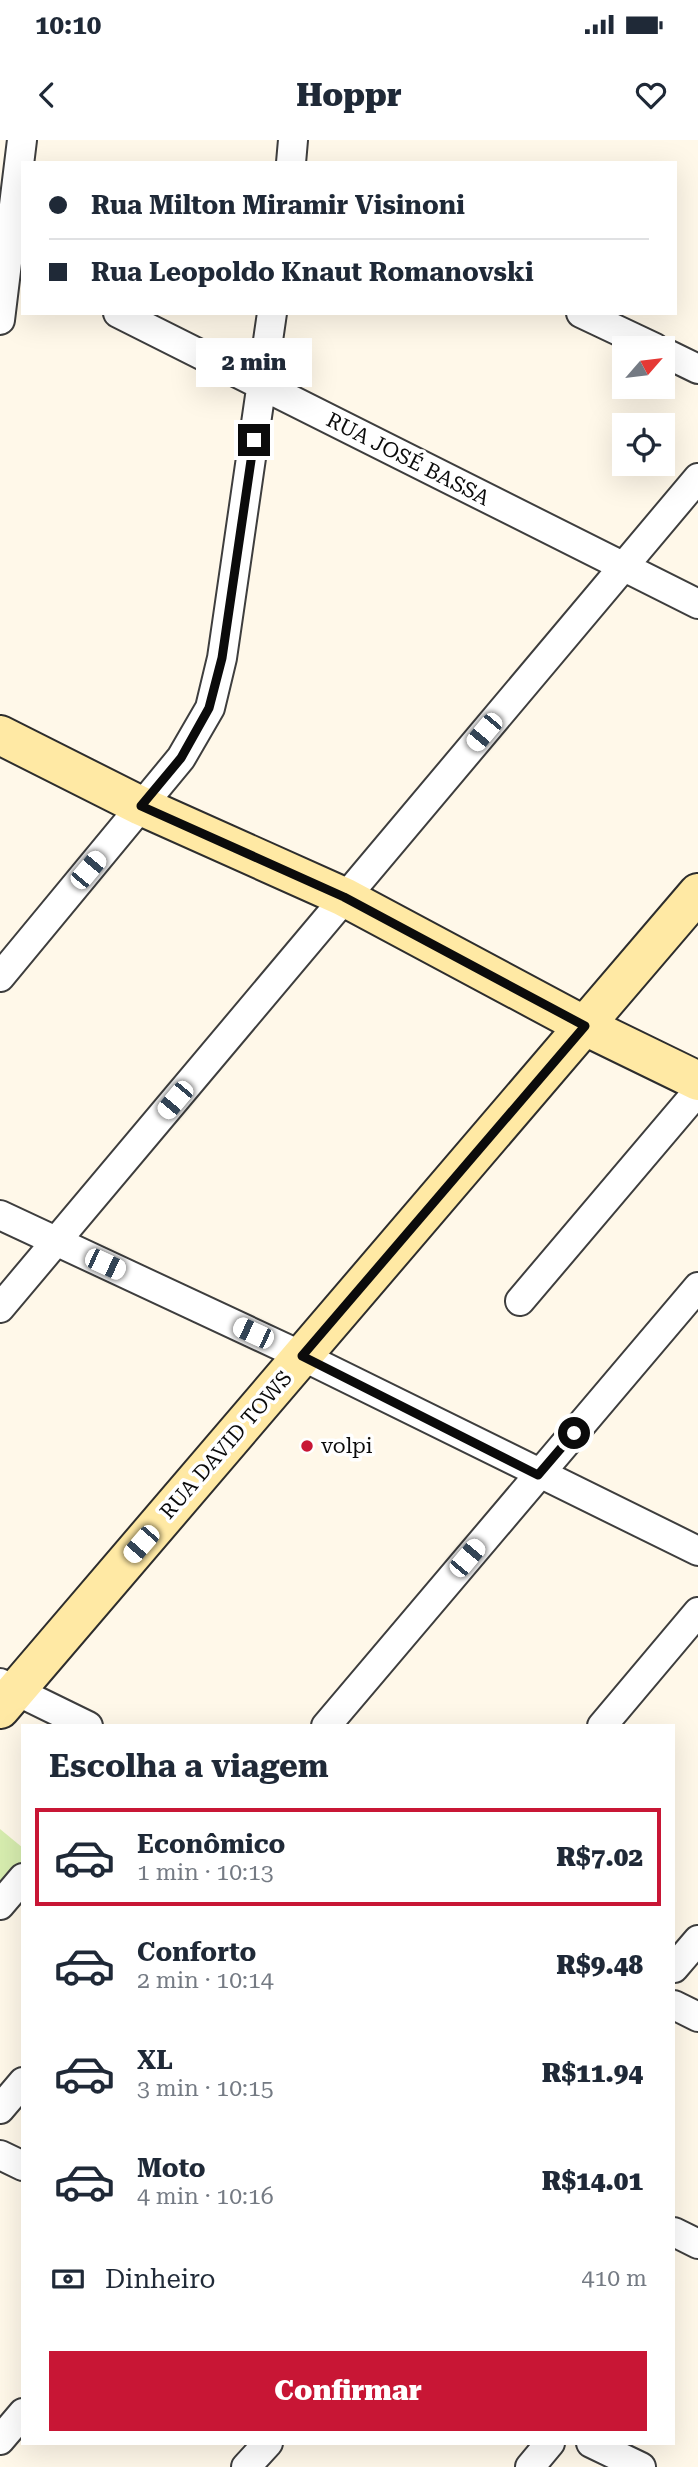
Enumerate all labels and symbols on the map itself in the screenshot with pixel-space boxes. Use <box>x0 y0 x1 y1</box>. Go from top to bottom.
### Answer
north arrow <box>612 336 676 399</box>
callout: 2 min <box>196 338 312 387</box>
street label: RUA JOSÉ BASSA <box>322 407 494 511</box>
route end <box>238 424 270 456</box>
car <box>463 709 506 755</box>
car <box>67 847 110 893</box>
car <box>154 1077 197 1123</box>
car <box>82 1246 129 1282</box>
car <box>230 1315 277 1351</box>
street label: RUA DAVID TOWS <box>155 1366 297 1524</box>
route start <box>558 1417 590 1449</box>
place label: volpi <box>321 1434 373 1458</box>
marker: volpi <box>299 1438 315 1454</box>
car <box>120 1521 163 1567</box>
car <box>446 1535 489 1581</box>

